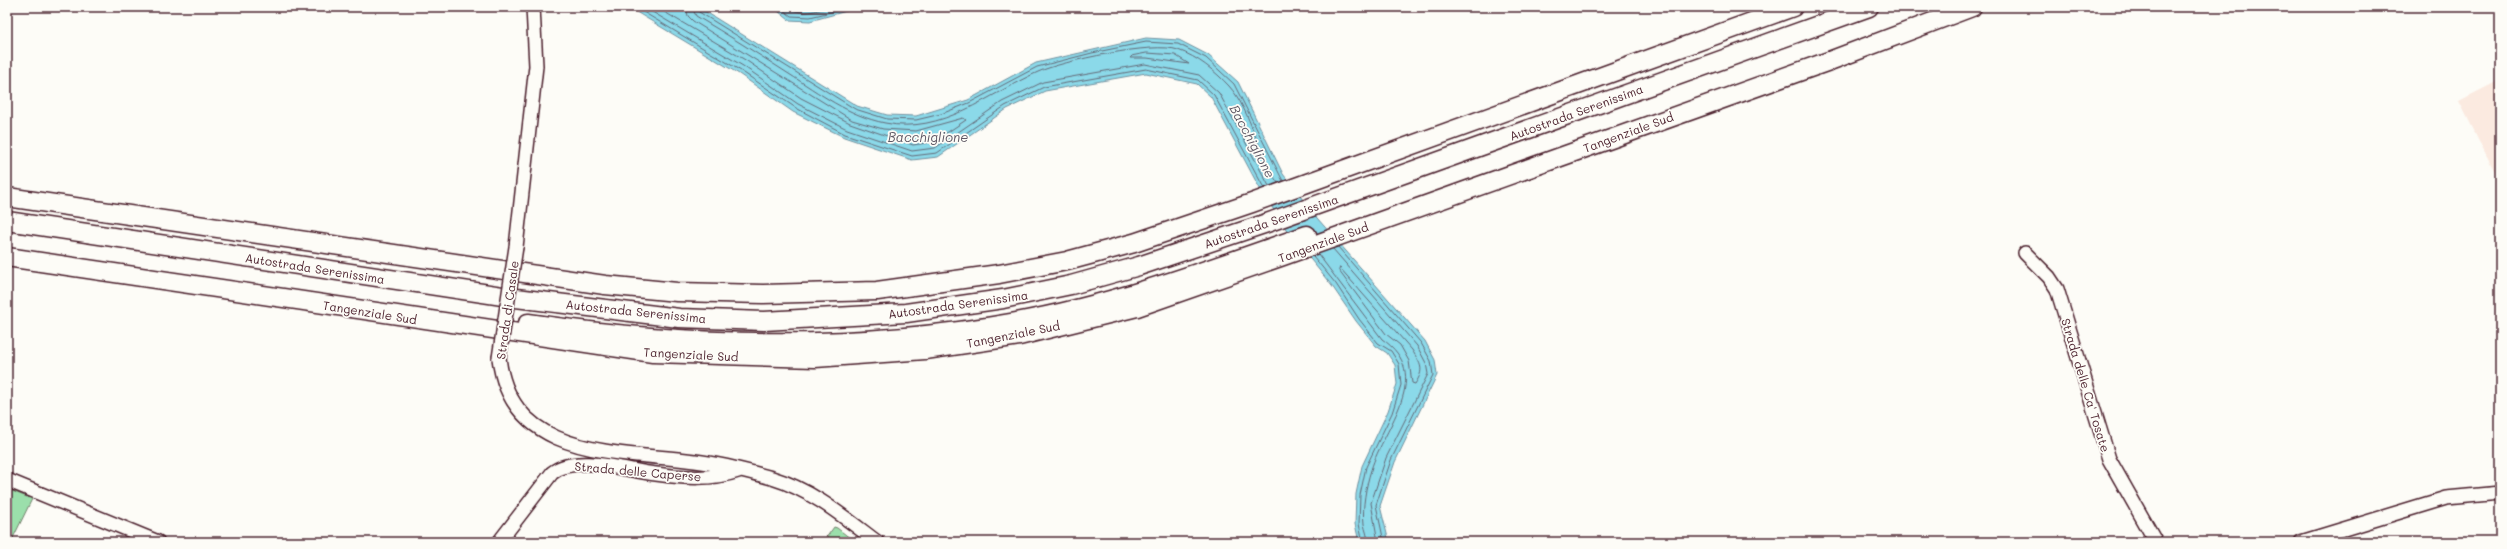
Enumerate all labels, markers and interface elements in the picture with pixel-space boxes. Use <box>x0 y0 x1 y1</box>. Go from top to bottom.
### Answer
street label: Autostrada Serenissima <box>1507 80 1645 144</box>
water label: Bacchiglione <box>1227 101 1279 181</box>
street label: Tangenziale Sud <box>1581 108 1676 156</box>
water label: Bacchiglione <box>888 128 968 145</box>
street label: Autostrada Serenissima <box>1202 190 1340 252</box>
street label: Tangenziale Sud <box>1276 218 1371 266</box>
street label: Autostrada Serenissima <box>244 249 386 287</box>
street label: Strada di Casale <box>492 260 522 360</box>
street label: Autostrada Serenissima <box>887 286 1029 322</box>
street label: Autostrada Serenissima <box>565 296 707 326</box>
street label: Tangenziale Sud <box>322 297 418 327</box>
street label: Strada delle Ca' Tosate <box>2058 316 2114 454</box>
street label: Tangenziale Sud <box>965 317 1061 351</box>
street label: Tangenziale Sud <box>643 344 739 364</box>
street label: Strada delle Caperse <box>574 457 702 485</box>

